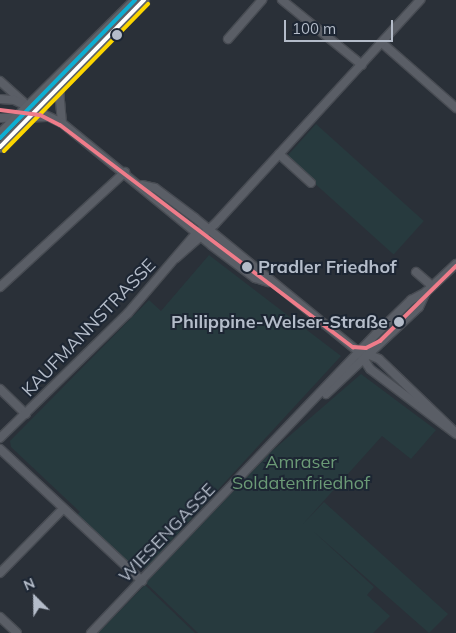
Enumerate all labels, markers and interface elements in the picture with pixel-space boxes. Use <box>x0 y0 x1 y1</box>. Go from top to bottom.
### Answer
scale bar <box>286 10 395 42</box>
text: 100 m <box>292 19 336 38</box>
unlabelled marker <box>112 30 122 40</box>
street label: KAUFMANNSTRASSE <box>18 255 160 401</box>
place label: Pradler Friedhof <box>258 256 397 278</box>
marker: Pradler Friedhof <box>240 260 254 274</box>
place label: Philippine-Welser-Straße <box>171 311 388 333</box>
marker: Philippine-Welser-Straße <box>392 315 406 329</box>
park label: Amraser Soldatenfriedhof <box>232 452 370 494</box>
street label: WIESENGASSE <box>114 479 220 587</box>
north arrow <box>10 573 60 623</box>
text: N <box>21 574 38 595</box>

